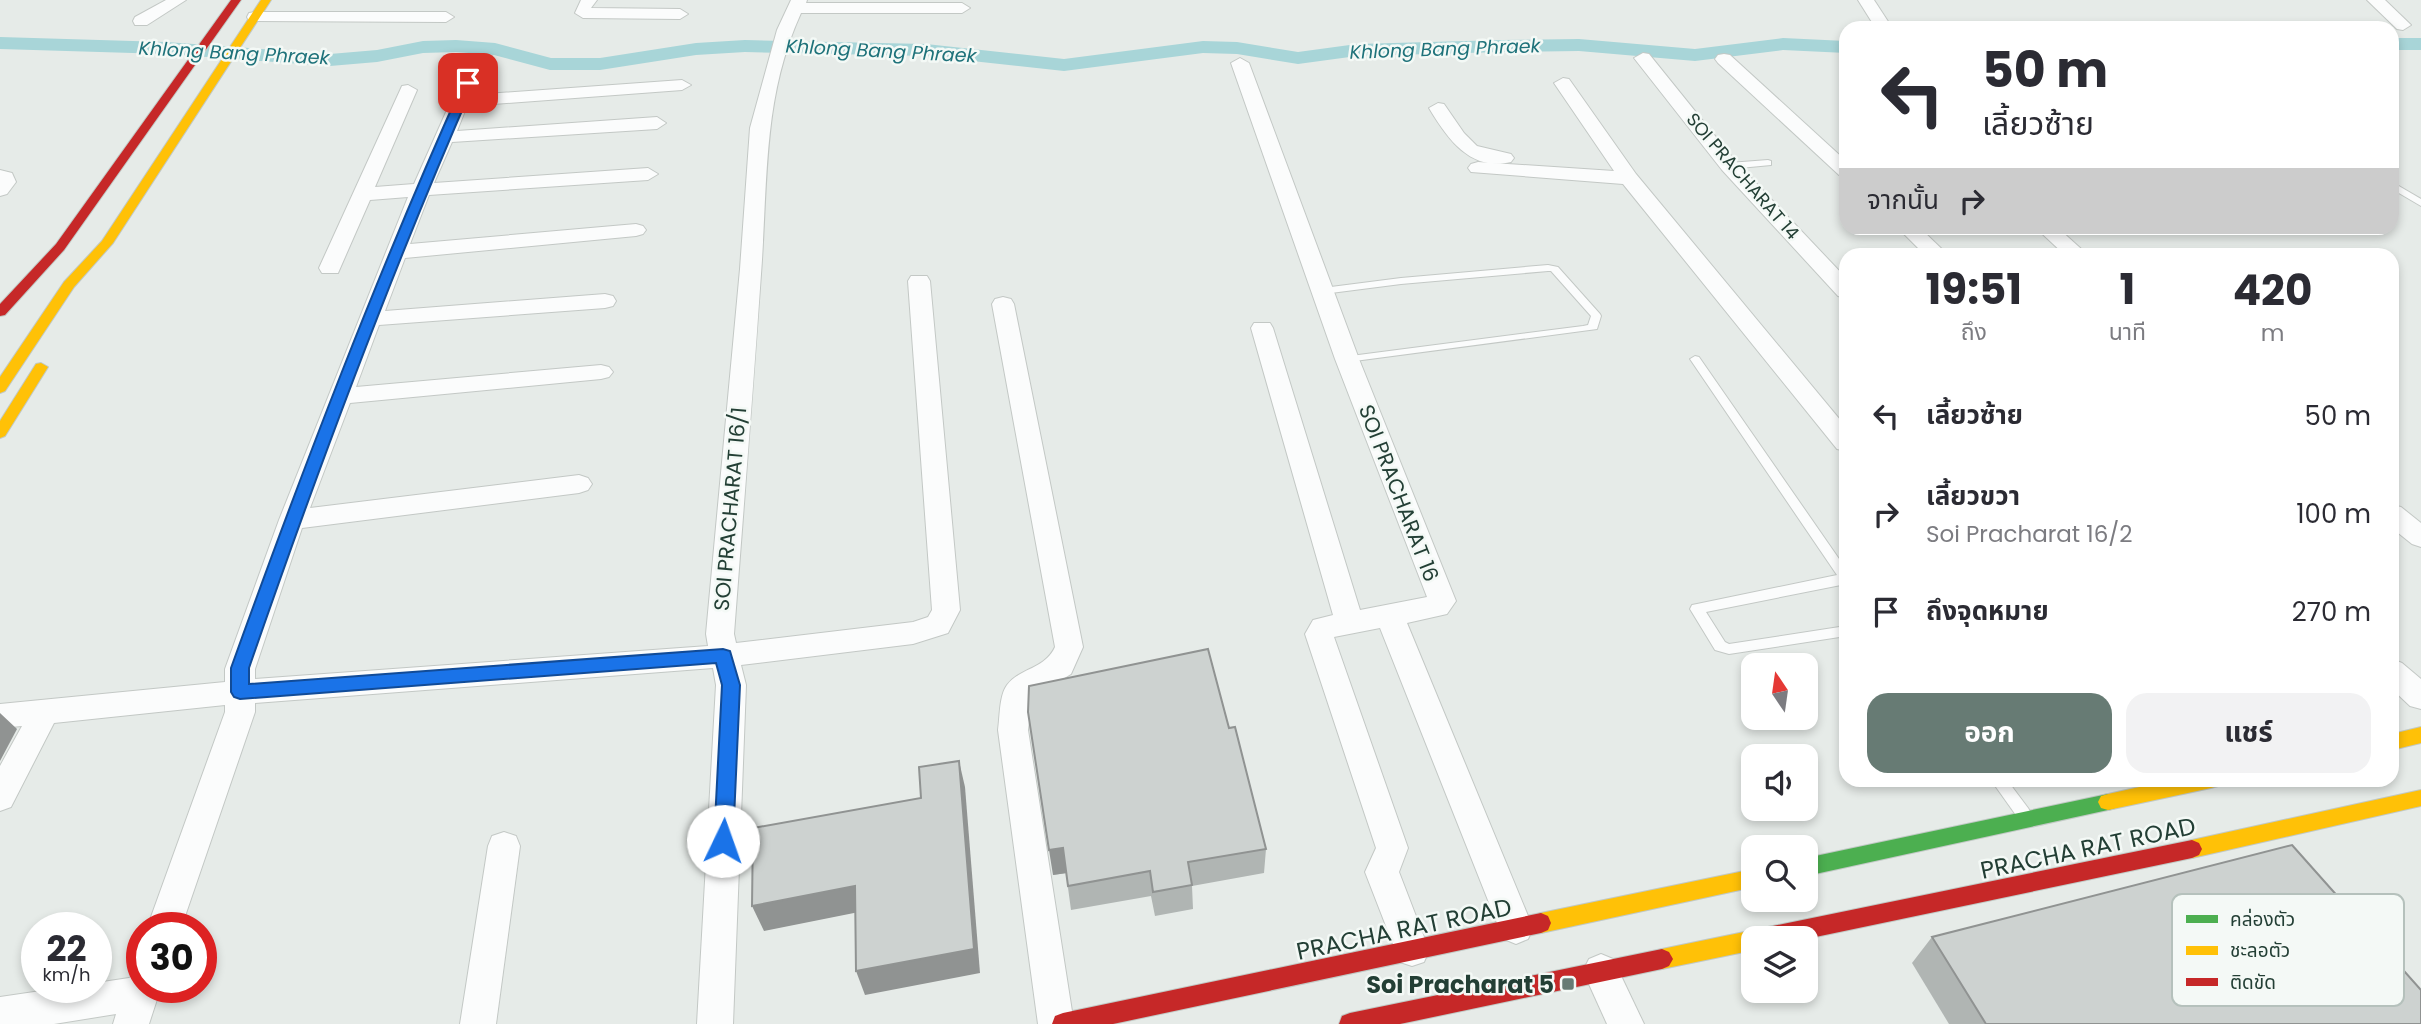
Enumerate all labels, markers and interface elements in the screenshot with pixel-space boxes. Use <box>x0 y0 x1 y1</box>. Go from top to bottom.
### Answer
water label: Khlong Bang Phraek <box>1349 32 1542 66</box>
water label: Khlong Bang Phraek <box>785 33 978 70</box>
water label: Khlong Bang Phraek <box>138 35 331 72</box>
text: 50 m <box>1982 36 2108 104</box>
icon: left <box>1867 49 1958 140</box>
pin <box>438 53 498 113</box>
icon: arrive <box>449 64 487 102</box>
text: เลี้ยวซ้าย <box>1982 101 2094 146</box>
street label: SOI PRACHARAT 14 <box>1681 107 1805 245</box>
text: จากนั้น <box>1867 182 1939 218</box>
icon: right <box>1953 182 1991 220</box>
text: 19:51 <box>1926 260 2022 319</box>
text: 1 <box>2120 260 2135 319</box>
text: 420 <box>2233 261 2312 320</box>
text: ถึง <box>1961 316 1987 348</box>
text: นาที <box>2109 316 2146 348</box>
text: m <box>2261 317 2284 349</box>
icon: left <box>1867 397 1905 435</box>
text: เลี้ยวซ้าย <box>1926 397 2023 433</box>
text: 50 m <box>2305 398 2371 434</box>
street label: SOI PRACHARAT 16 <box>1352 400 1446 586</box>
street label: SOI PRACHARAT 16/1 <box>707 406 753 612</box>
text: เลี้ยวขวา <box>1926 478 2020 514</box>
icon: right <box>1867 495 1905 533</box>
text: 100 m <box>2296 496 2371 532</box>
text: Soi Pracharat 16/2 <box>1926 518 2132 550</box>
icon: arrive <box>1867 593 1905 631</box>
text: ถึงจุดหมาย <box>1926 593 2049 629</box>
text: 270 m <box>2292 594 2371 630</box>
north arrow <box>1741 653 1818 730</box>
map controls <box>1741 653 1818 1003</box>
button: ออก <box>1867 693 2112 773</box>
button: แชร์ <box>2126 693 2371 773</box>
button: sound <box>1741 744 1818 821</box>
position arrow <box>686 804 760 878</box>
street label: PRACHA RAT ROAD <box>1977 809 2199 887</box>
button: search <box>1741 835 1818 912</box>
street label: PRACHA RAT ROAD <box>1293 890 1515 968</box>
legend <box>2172 894 2404 1006</box>
text: คล่องตัว <box>2230 906 2295 933</box>
speed limit sign: 30 <box>126 912 217 1003</box>
text: 22 <box>47 924 86 973</box>
button: layers <box>1741 926 1818 1003</box>
text: ชะลอตัว <box>2230 937 2290 964</box>
text: km/h <box>43 962 90 987</box>
place label: Soi Pracharat 5 <box>1366 968 1554 1001</box>
text: ติดขัด <box>2230 969 2276 996</box>
marker: Soi Pracharat 5 <box>1560 976 1576 992</box>

